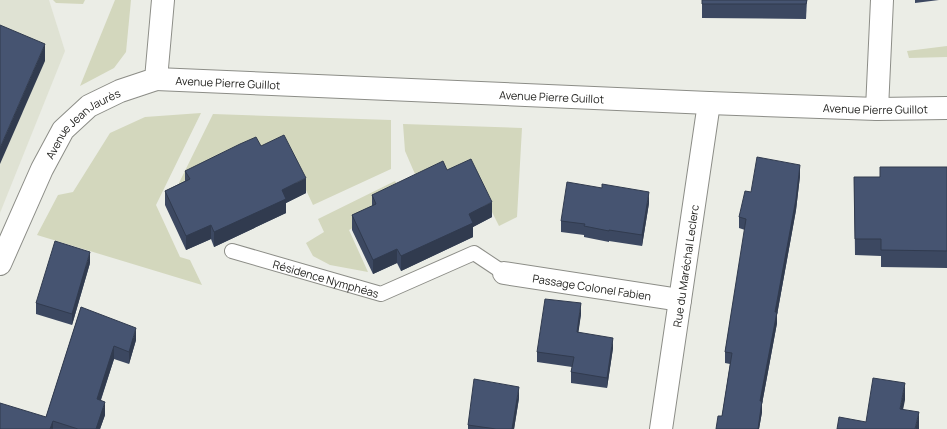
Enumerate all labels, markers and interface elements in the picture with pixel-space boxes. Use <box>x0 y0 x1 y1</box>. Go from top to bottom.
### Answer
street label: Avenue Pierre Guillot <box>175 72 281 92</box>
street label: Avenue Jean Jaurès <box>42 85 123 161</box>
street label: Avenue Pierre Guillot <box>499 86 604 106</box>
street label: Avenue Pierre Guillot <box>823 100 928 117</box>
street label: Rue du Maréchal Leclerc <box>669 203 701 328</box>
street label: Résidence Nymphéas <box>271 256 381 301</box>
street label: Passage Colonel Fabien <box>532 270 652 303</box>

